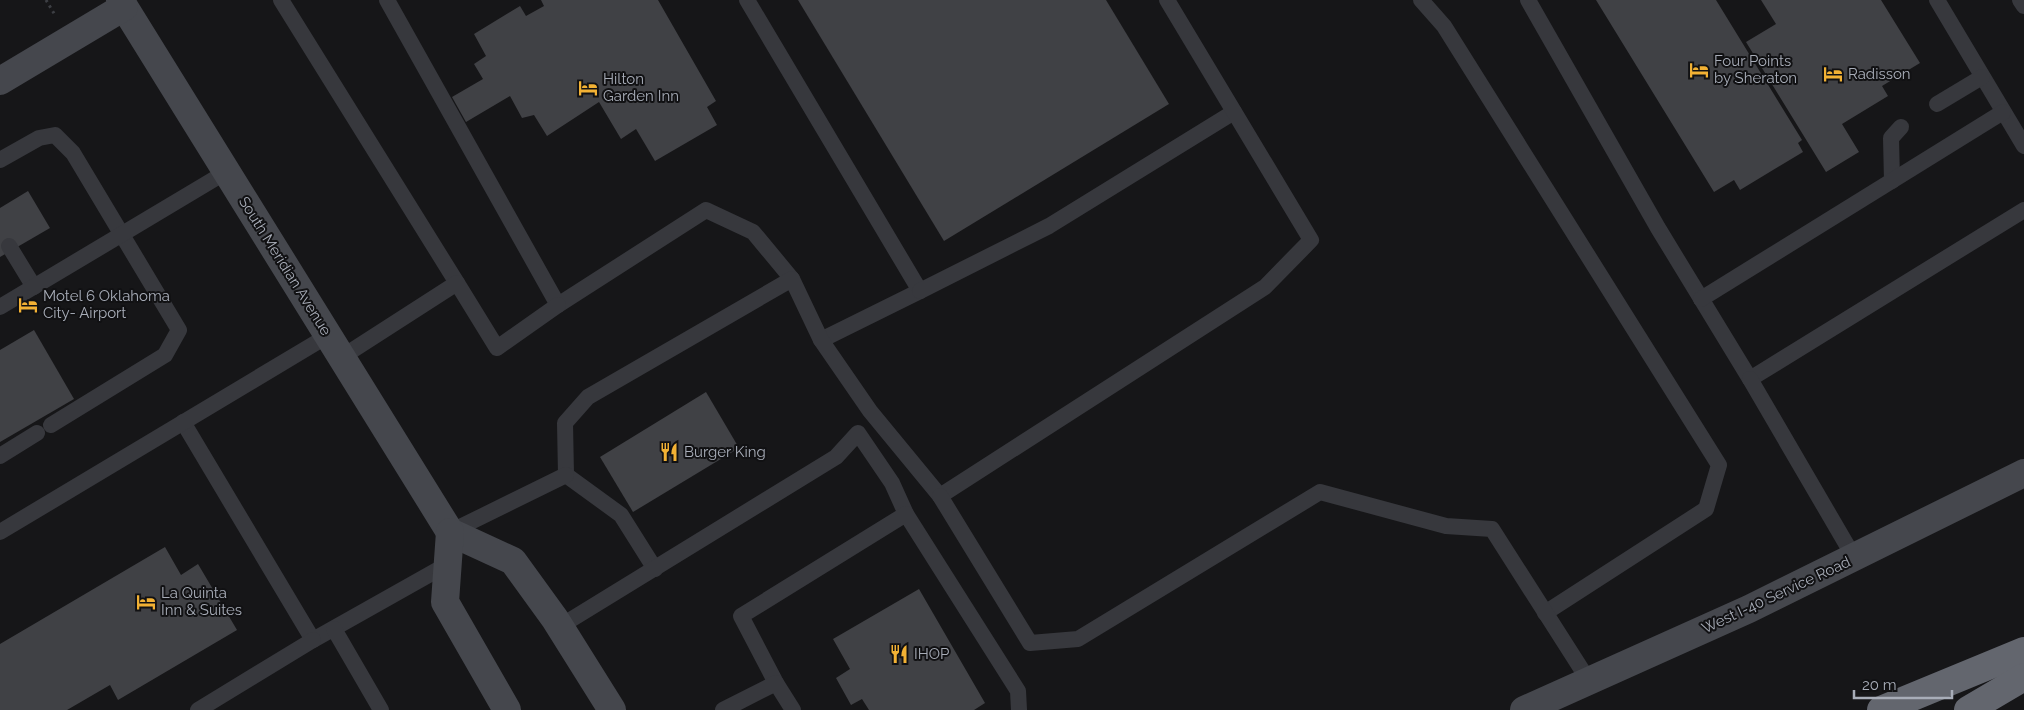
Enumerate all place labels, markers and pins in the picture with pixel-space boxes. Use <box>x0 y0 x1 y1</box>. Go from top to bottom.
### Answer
place label: Four Points by Sheraton <box>1714 52 1797 87</box>
hotel icon: Four Points by Sheraton <box>1688 59 1710 81</box>
hotel icon: Radisson <box>1822 63 1844 85</box>
place label: Radisson <box>1848 65 1911 83</box>
place label: Hilton Garden Inn <box>603 70 679 105</box>
hotel icon: Hilton Garden Inn <box>577 77 599 99</box>
place label: Motel 6 Oklahoma City- Airport <box>43 287 170 322</box>
hotel icon: Motel 6 Oklahoma City- Airport <box>17 294 39 316</box>
restaurant icon: Burger King <box>658 441 680 463</box>
place label: Burger King <box>684 443 766 461</box>
place label: La Quinta Inn & Suites <box>161 584 242 619</box>
hotel icon: La Quinta Inn & Suites <box>135 591 157 613</box>
restaurant icon: IHOP <box>888 643 910 665</box>
place label: IHOP <box>914 645 949 663</box>

